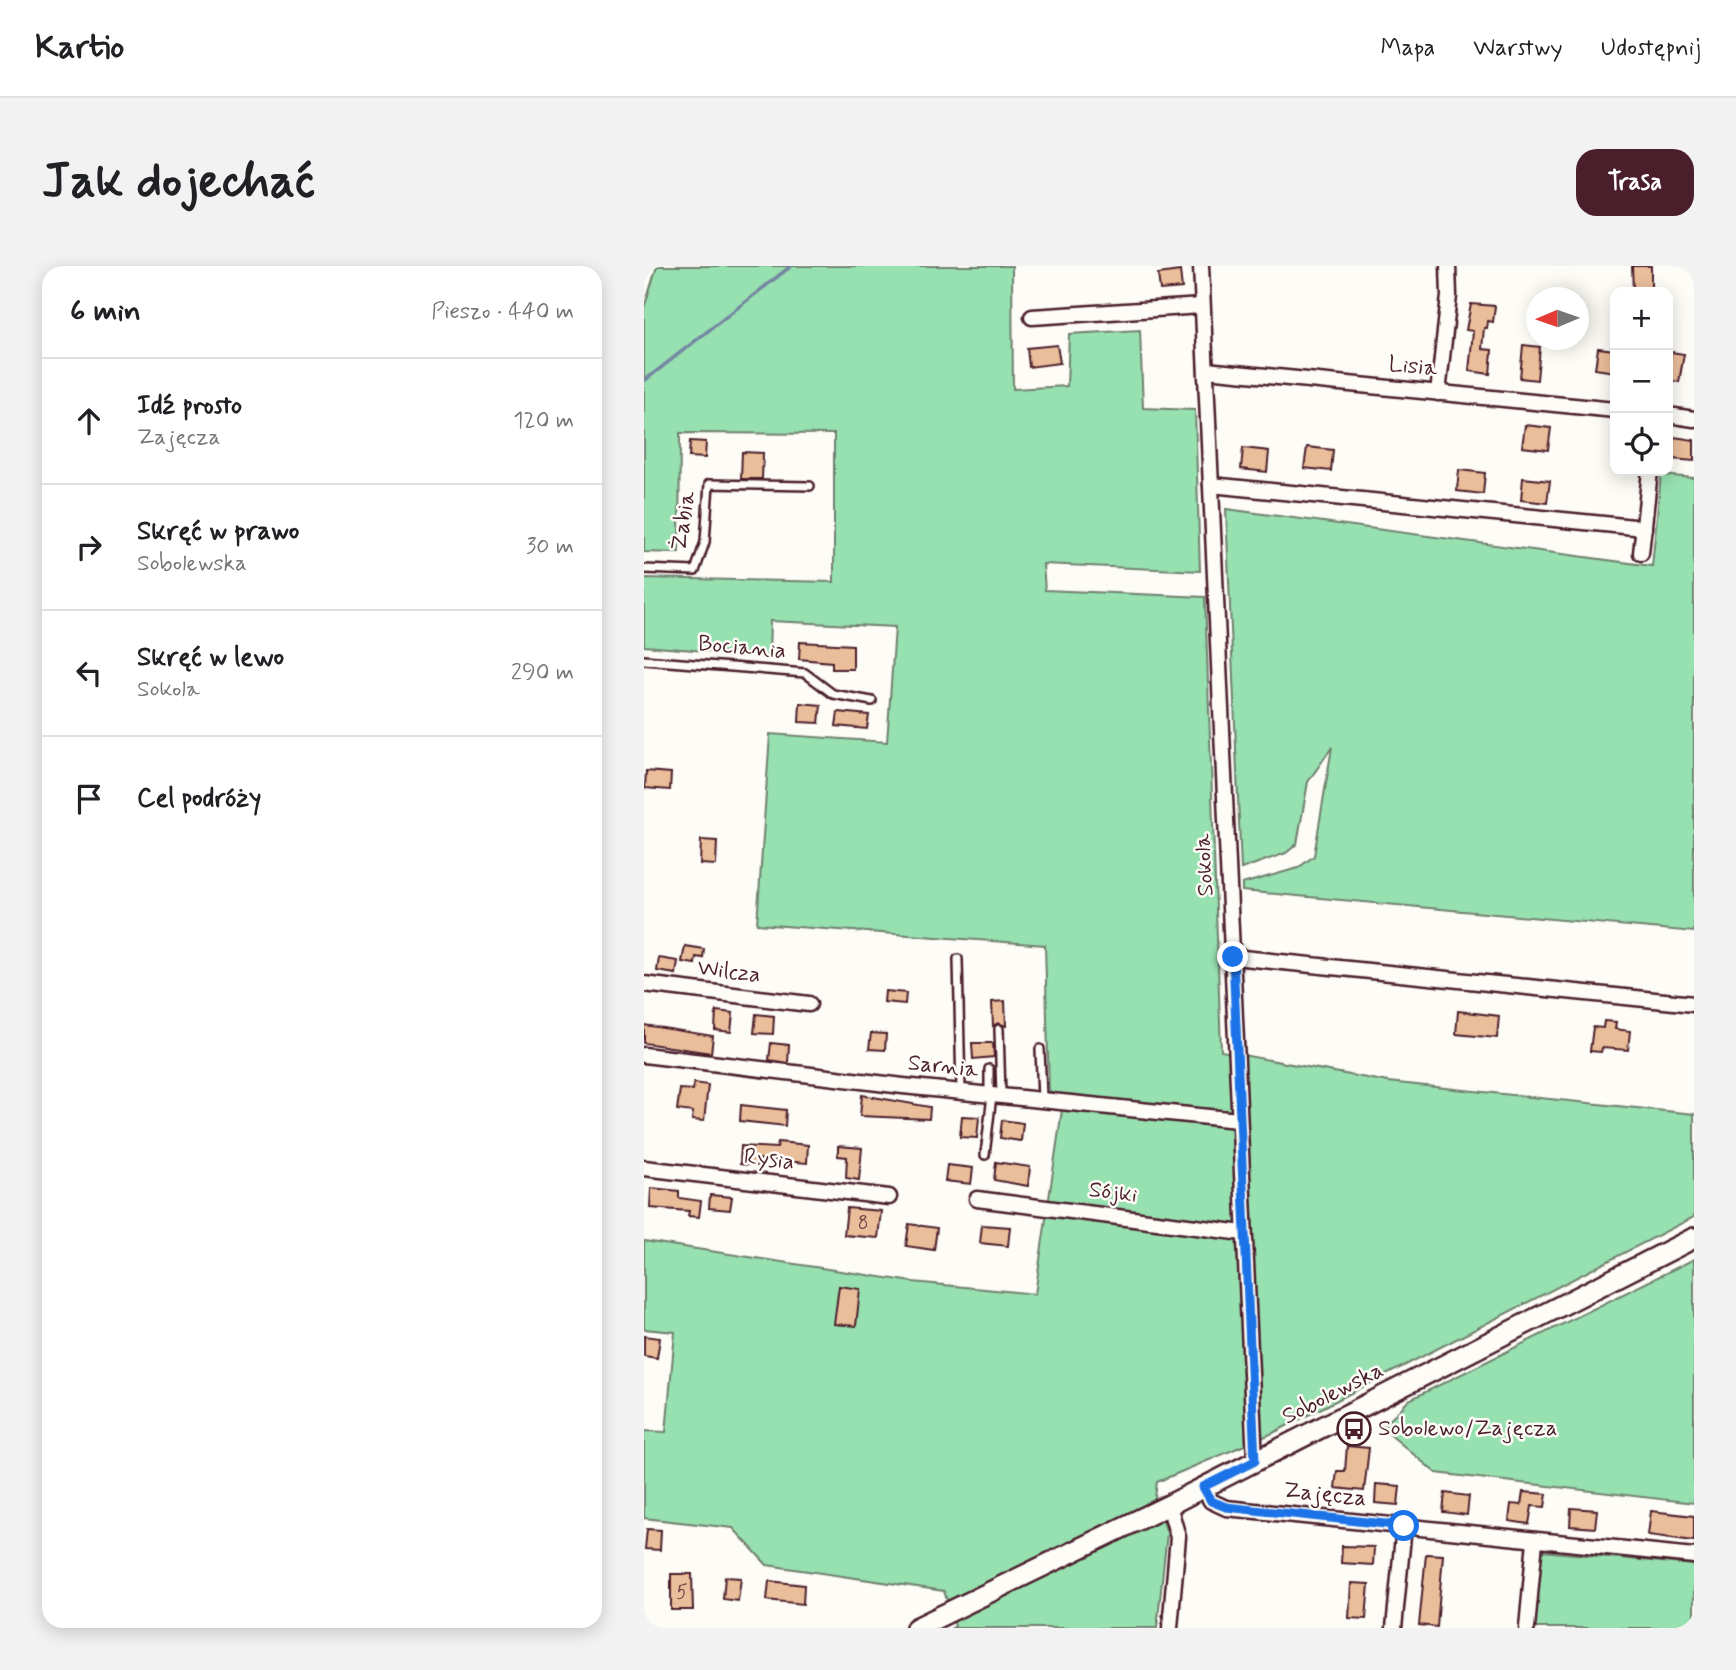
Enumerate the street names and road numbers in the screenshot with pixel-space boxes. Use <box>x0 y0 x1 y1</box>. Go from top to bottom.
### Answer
street label: Lisia <box>1387 350 1439 384</box>
street label: Żabia <box>665 489 704 553</box>
street label: Bociania <box>697 629 787 667</box>
street label: Sokola <box>1188 833 1222 897</box>
street label: Wilcza <box>696 953 762 991</box>
street label: Sarnia <box>906 1048 980 1086</box>
street label: Rysia <box>742 1142 796 1178</box>
street label: Sójki <box>1087 1175 1139 1211</box>
street label: Sobolewska <box>1277 1356 1389 1432</box>
street label: Zajęcza <box>1282 1476 1368 1514</box>

